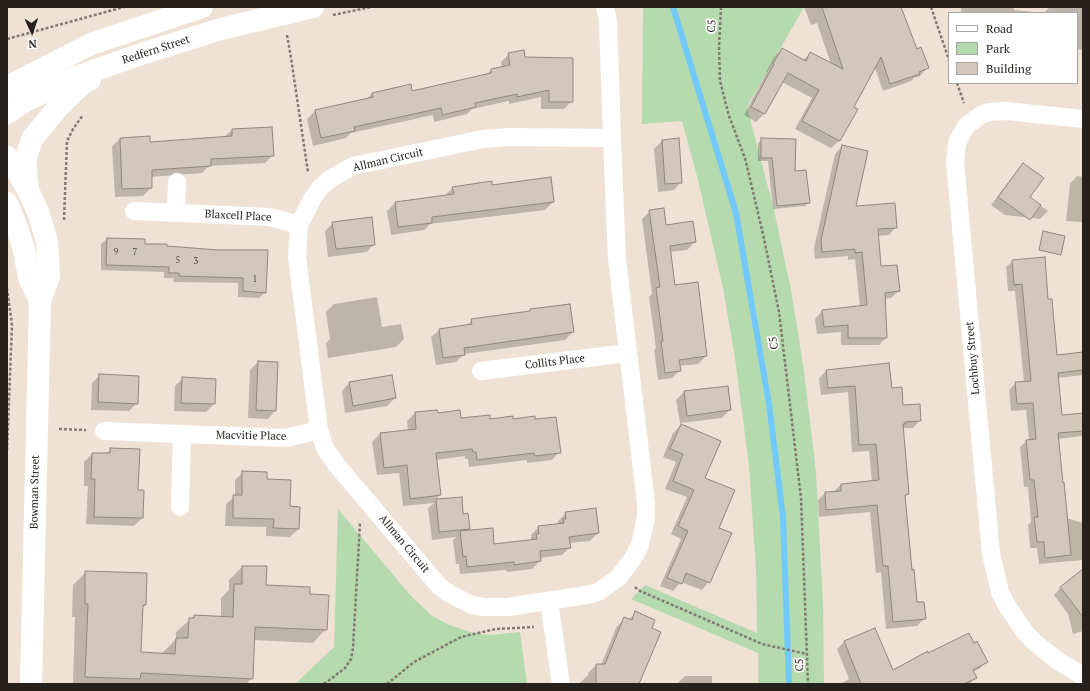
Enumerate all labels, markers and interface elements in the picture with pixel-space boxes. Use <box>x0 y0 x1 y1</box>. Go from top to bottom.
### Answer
north arrow <box>12 12 52 52</box>
legend <box>948 12 1078 84</box>
street label: C5 <box>705 19 719 33</box>
text: Road <box>986 21 1013 36</box>
street label: Redfern Street <box>121 33 191 67</box>
text: N <box>28 37 37 51</box>
text: Park <box>986 41 1010 56</box>
text: Building <box>986 61 1031 76</box>
street label: Allman Circuit <box>352 145 424 175</box>
street label: Blaxcell Place <box>204 208 272 224</box>
house number: 9 <box>114 247 118 257</box>
house number: 7 <box>133 247 137 257</box>
house number: 5 <box>176 255 180 265</box>
house number: 3 <box>194 256 198 266</box>
house number: 1 <box>253 274 257 284</box>
street label: Lochbuy Street <box>963 321 983 395</box>
street label: C5 <box>767 336 781 350</box>
street label: Collits Place <box>524 352 586 372</box>
street label: Macvitie Place <box>216 429 286 443</box>
street label: Bowman Street <box>28 455 42 529</box>
street label: Allman Circuit <box>376 512 432 576</box>
street label: C5 <box>793 658 807 672</box>

